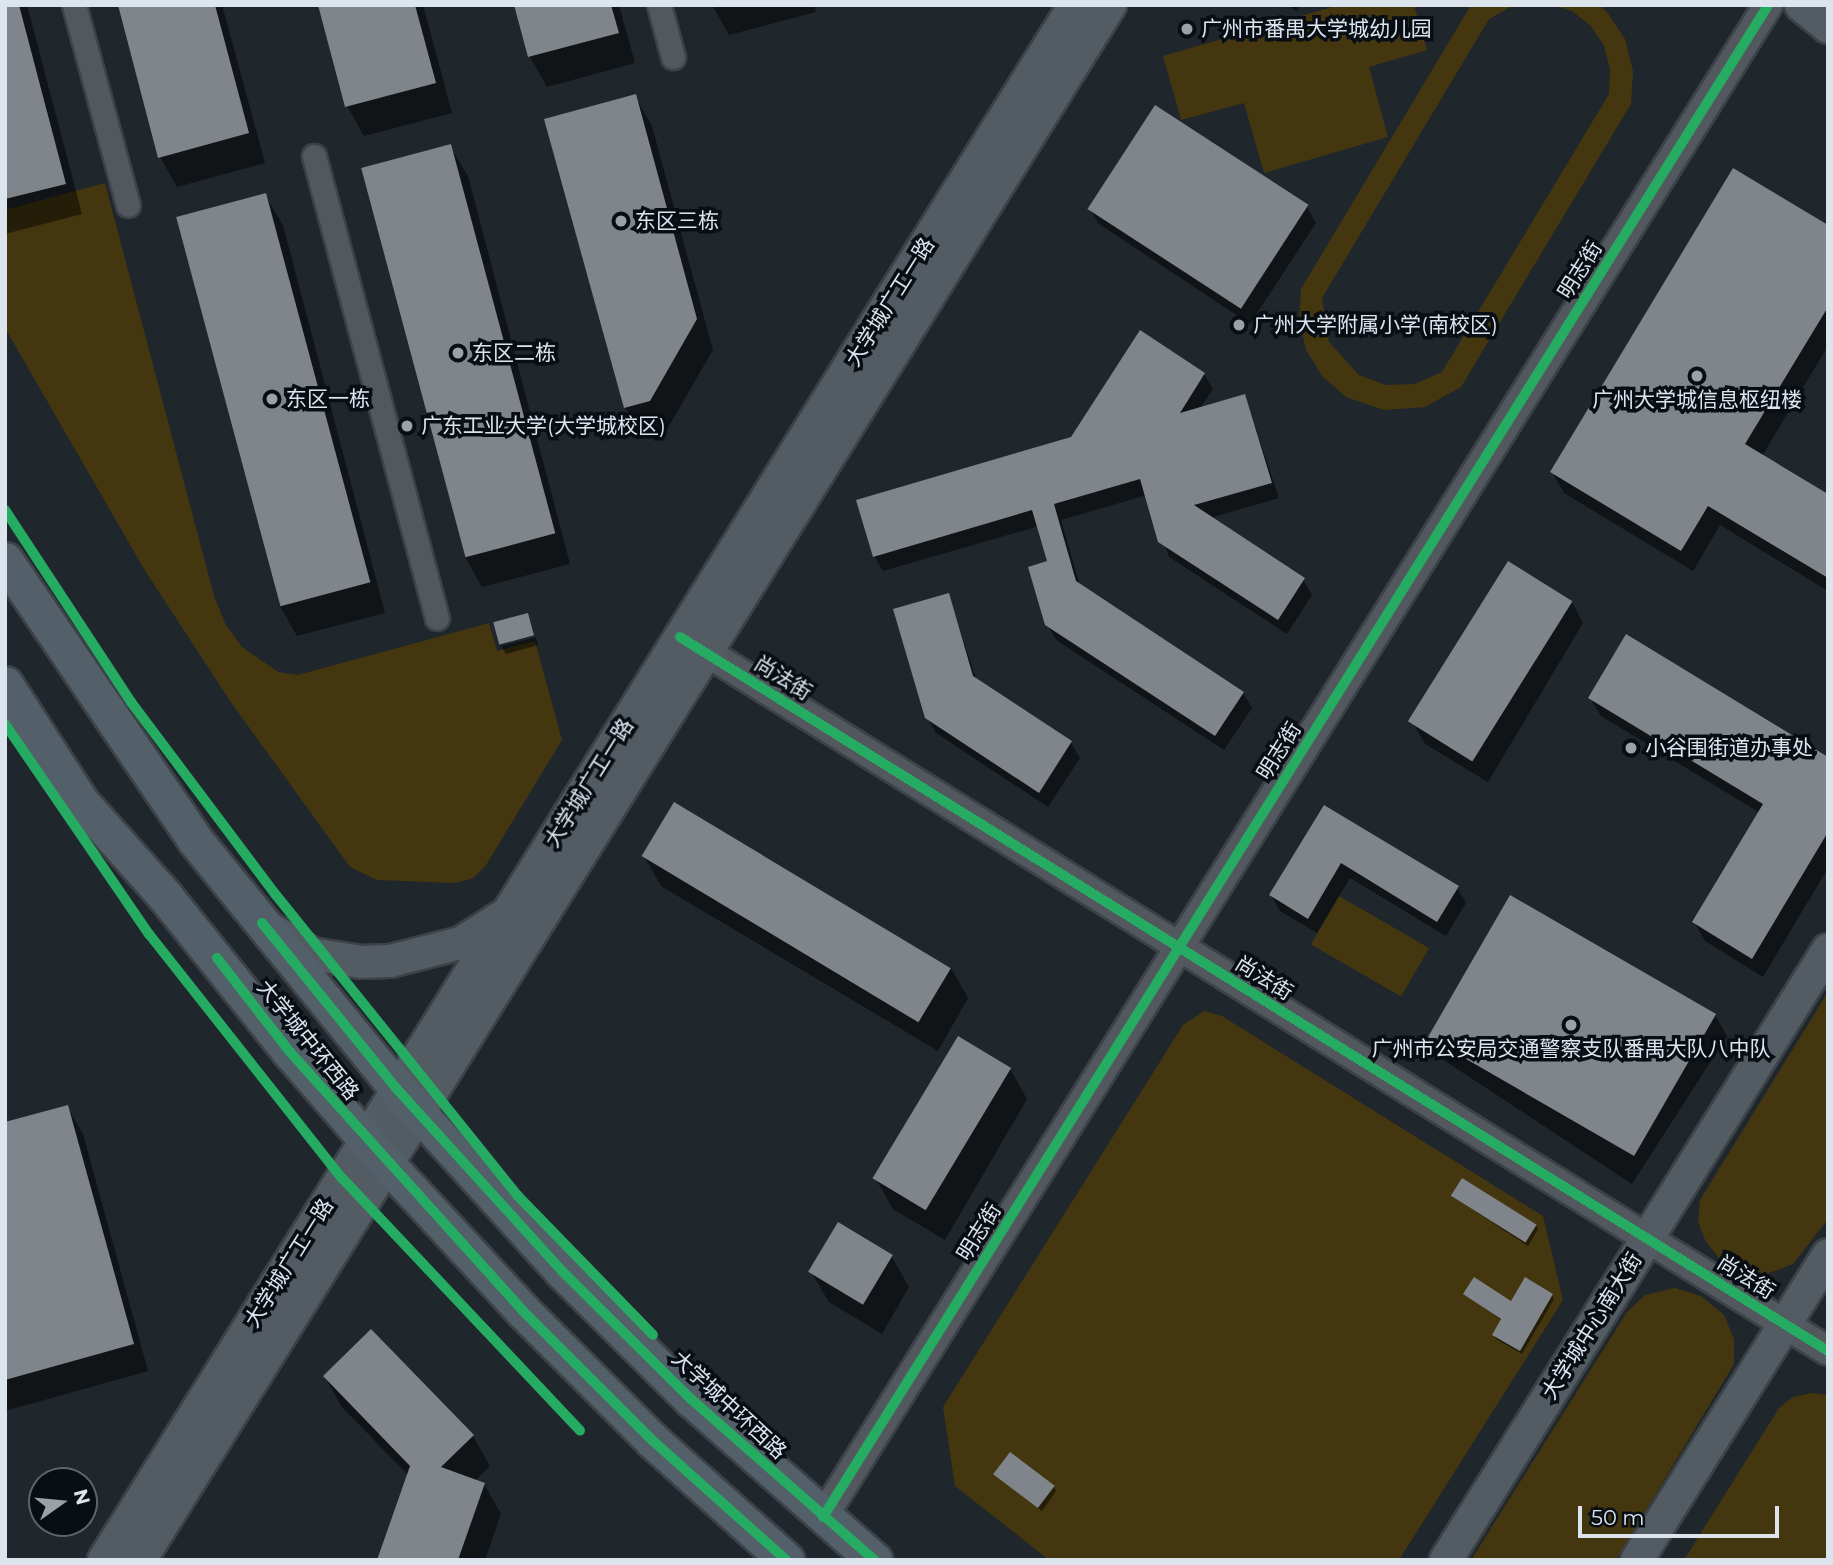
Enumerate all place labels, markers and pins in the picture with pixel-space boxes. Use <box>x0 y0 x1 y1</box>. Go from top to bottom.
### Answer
place label: 广州市番禺大学城幼儿园 <box>1201 16 1432 42</box>
marker: 广州市番禺大学城幼儿园 <box>1179 21 1195 37</box>
place label: 东区三栋 <box>635 208 719 234</box>
marker: 东区三栋 <box>613 213 629 229</box>
place label: 广州大学附属小学(南校区) <box>1253 312 1498 338</box>
marker: 广州大学附属小学(南校区) <box>1231 317 1247 333</box>
place label: 东区二栋 <box>472 340 556 366</box>
marker: 东区二栋 <box>450 345 466 361</box>
marker: 广州大学城信息枢纽楼 <box>1689 368 1705 384</box>
place label: 东区一栋 <box>286 386 370 412</box>
place label: 广州大学城信息枢纽楼 <box>1592 387 1802 413</box>
marker: 东区一栋 <box>264 391 280 407</box>
place label: 广东工业大学(大学城校区) <box>421 413 666 439</box>
marker: 广东工业大学(大学城校区) <box>399 418 415 434</box>
place label: 小谷围街道办事处 <box>1645 735 1813 761</box>
marker: 小谷围街道办事处 <box>1623 740 1639 756</box>
marker: 广州市公安局交通警察支队番禺大队八中队 <box>1563 1017 1579 1033</box>
place label: 广州市公安局交通警察支队番禺大队八中队 <box>1372 1036 1770 1062</box>

